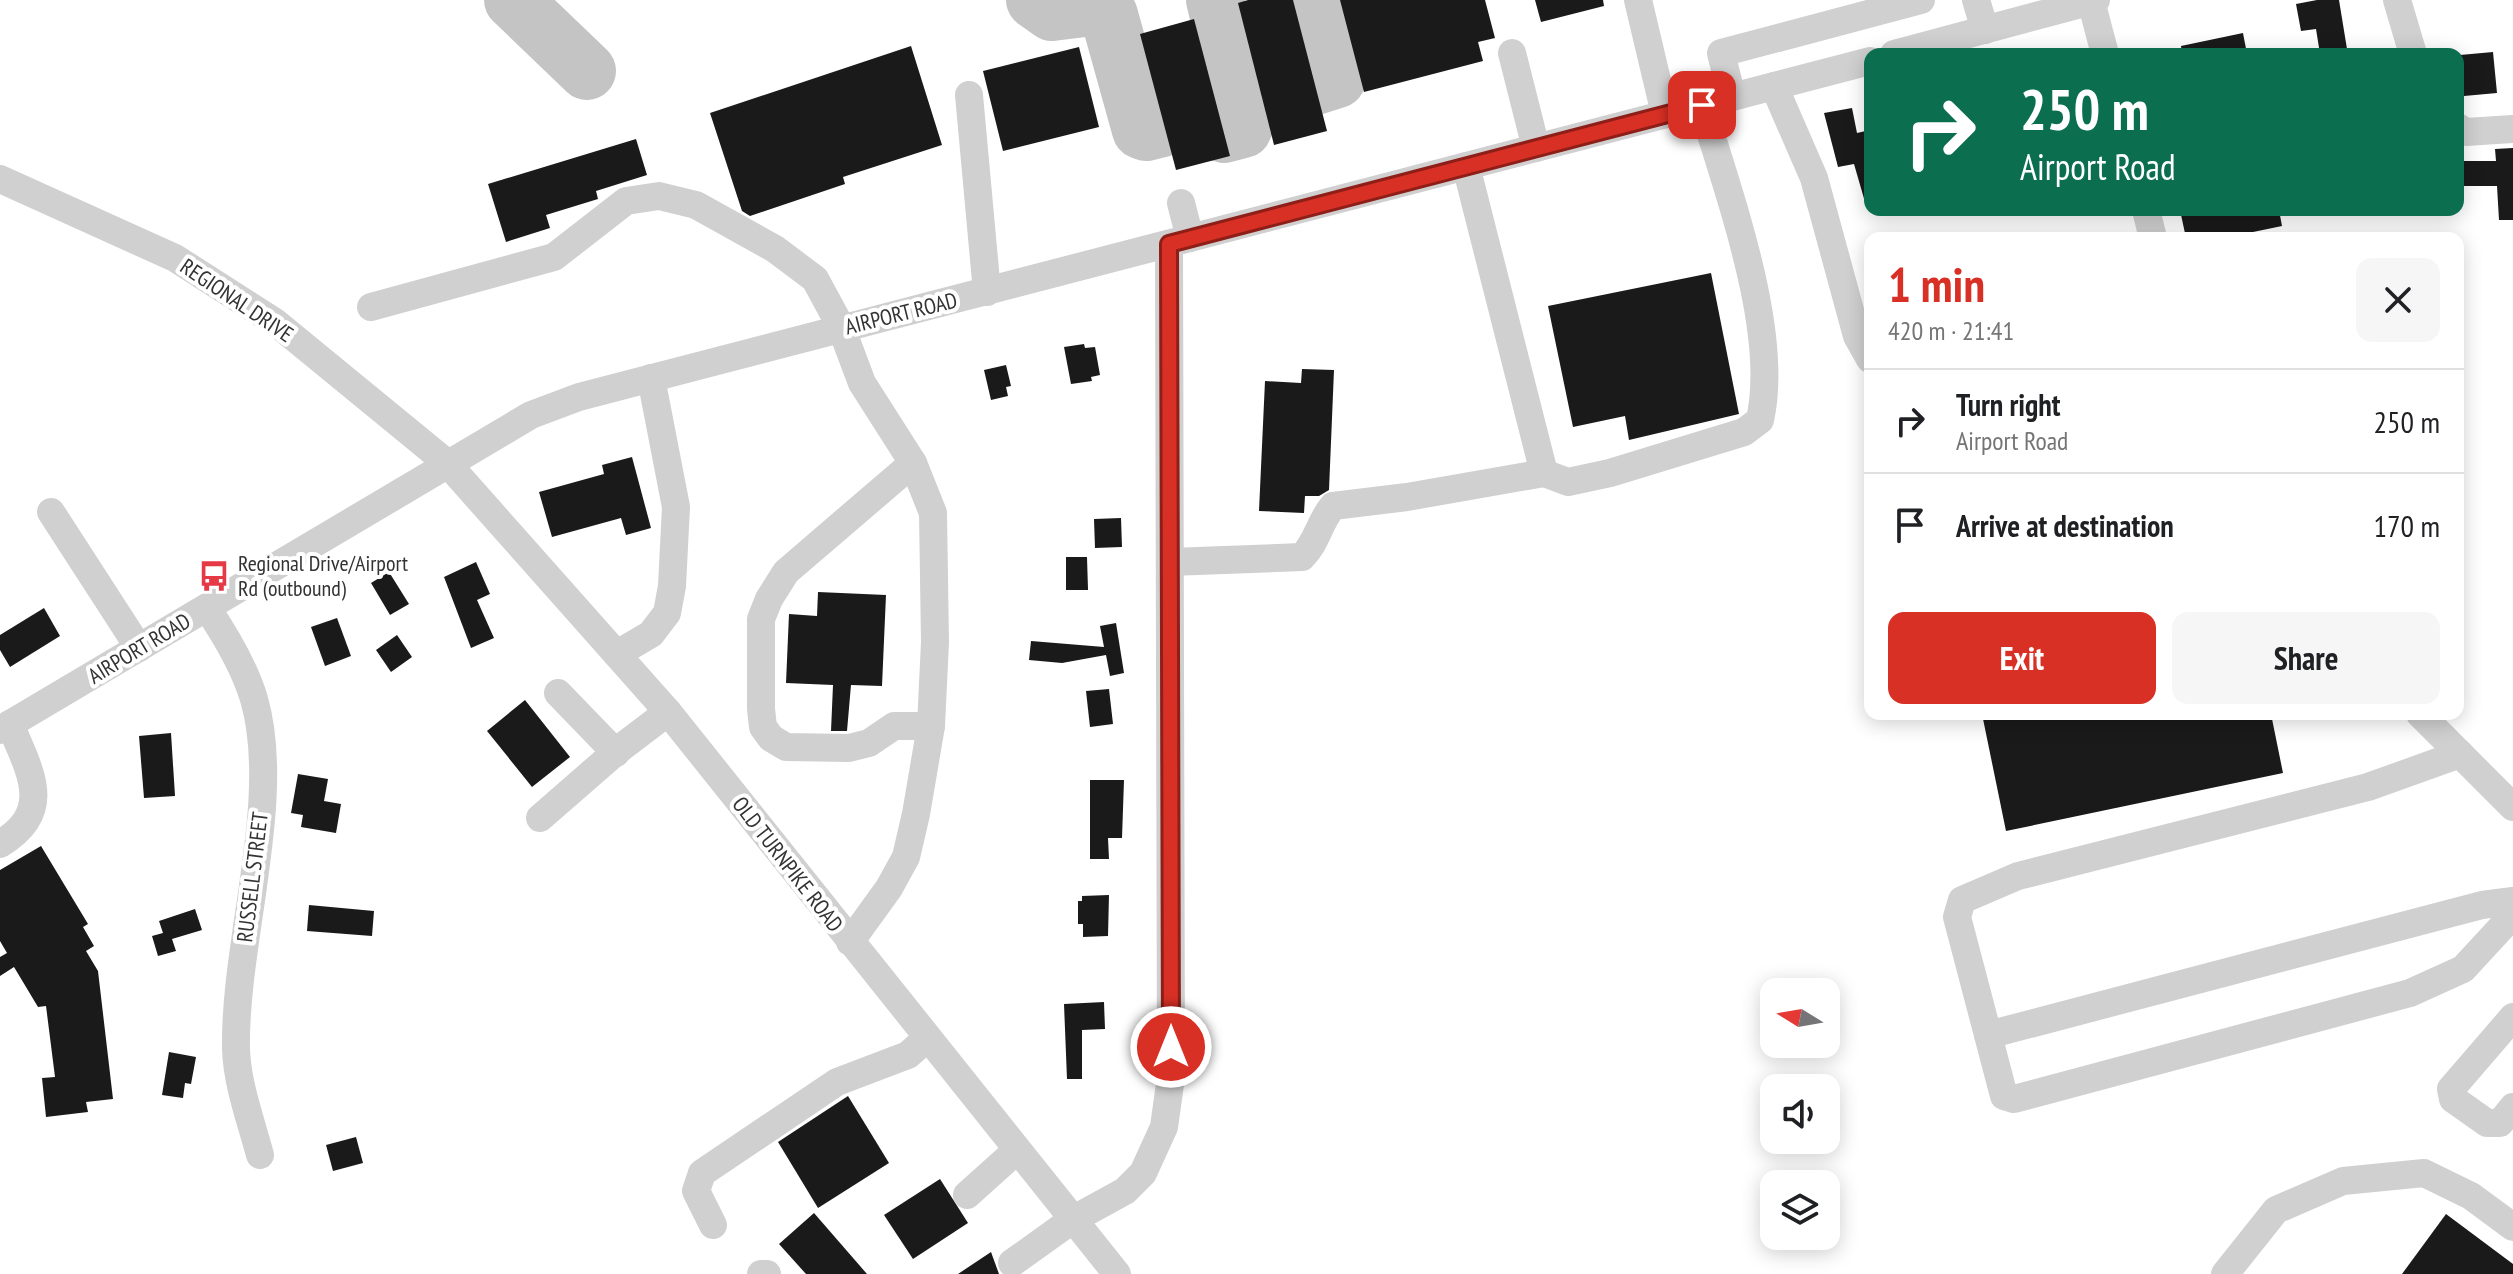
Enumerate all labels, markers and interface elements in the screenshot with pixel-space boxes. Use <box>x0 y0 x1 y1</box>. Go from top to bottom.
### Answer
pin <box>1668 71 1736 139</box>
text: 250 m <box>2020 73 2149 145</box>
icon: right <box>1888 80 1992 184</box>
icon: arrive <box>1680 83 1724 127</box>
text: Airport Road <box>2020 143 2176 190</box>
street label: REGIONAL DRIVE <box>175 252 299 348</box>
text: 1 min <box>1888 253 1985 315</box>
button: close <box>2356 258 2440 342</box>
street label: AIRPORT ROAD <box>842 286 960 340</box>
text: 420 m · 21:41 <box>1888 314 2014 347</box>
text: Turn right <box>1956 385 2060 424</box>
icon: right <box>1888 399 1932 443</box>
text: 250 m <box>2374 402 2440 441</box>
text: Airport Road <box>1956 424 2068 457</box>
icon: arrive <box>1888 503 1932 547</box>
text: Arrive at destination <box>1956 506 2174 545</box>
text: 170 m <box>2374 506 2440 545</box>
place label: Regional Drive/Airport Rd (outbound) <box>238 549 408 602</box>
bus stop icon: Regional Drive/Airport Rd (outbound) <box>197 559 231 593</box>
street label: AIRPORT ROAD <box>83 606 195 690</box>
button: Exit <box>1888 612 2156 704</box>
button: Share <box>2172 612 2440 704</box>
street label: OLD TURNPIKE ROAD <box>726 791 850 937</box>
street label: RUSSELL STREET <box>230 810 274 944</box>
north arrow <box>1760 978 1840 1058</box>
map controls <box>1760 978 1840 1250</box>
position arrow <box>1129 1005 1213 1089</box>
button: sound <box>1760 1074 1840 1154</box>
button: layers <box>1760 1170 1840 1250</box>

